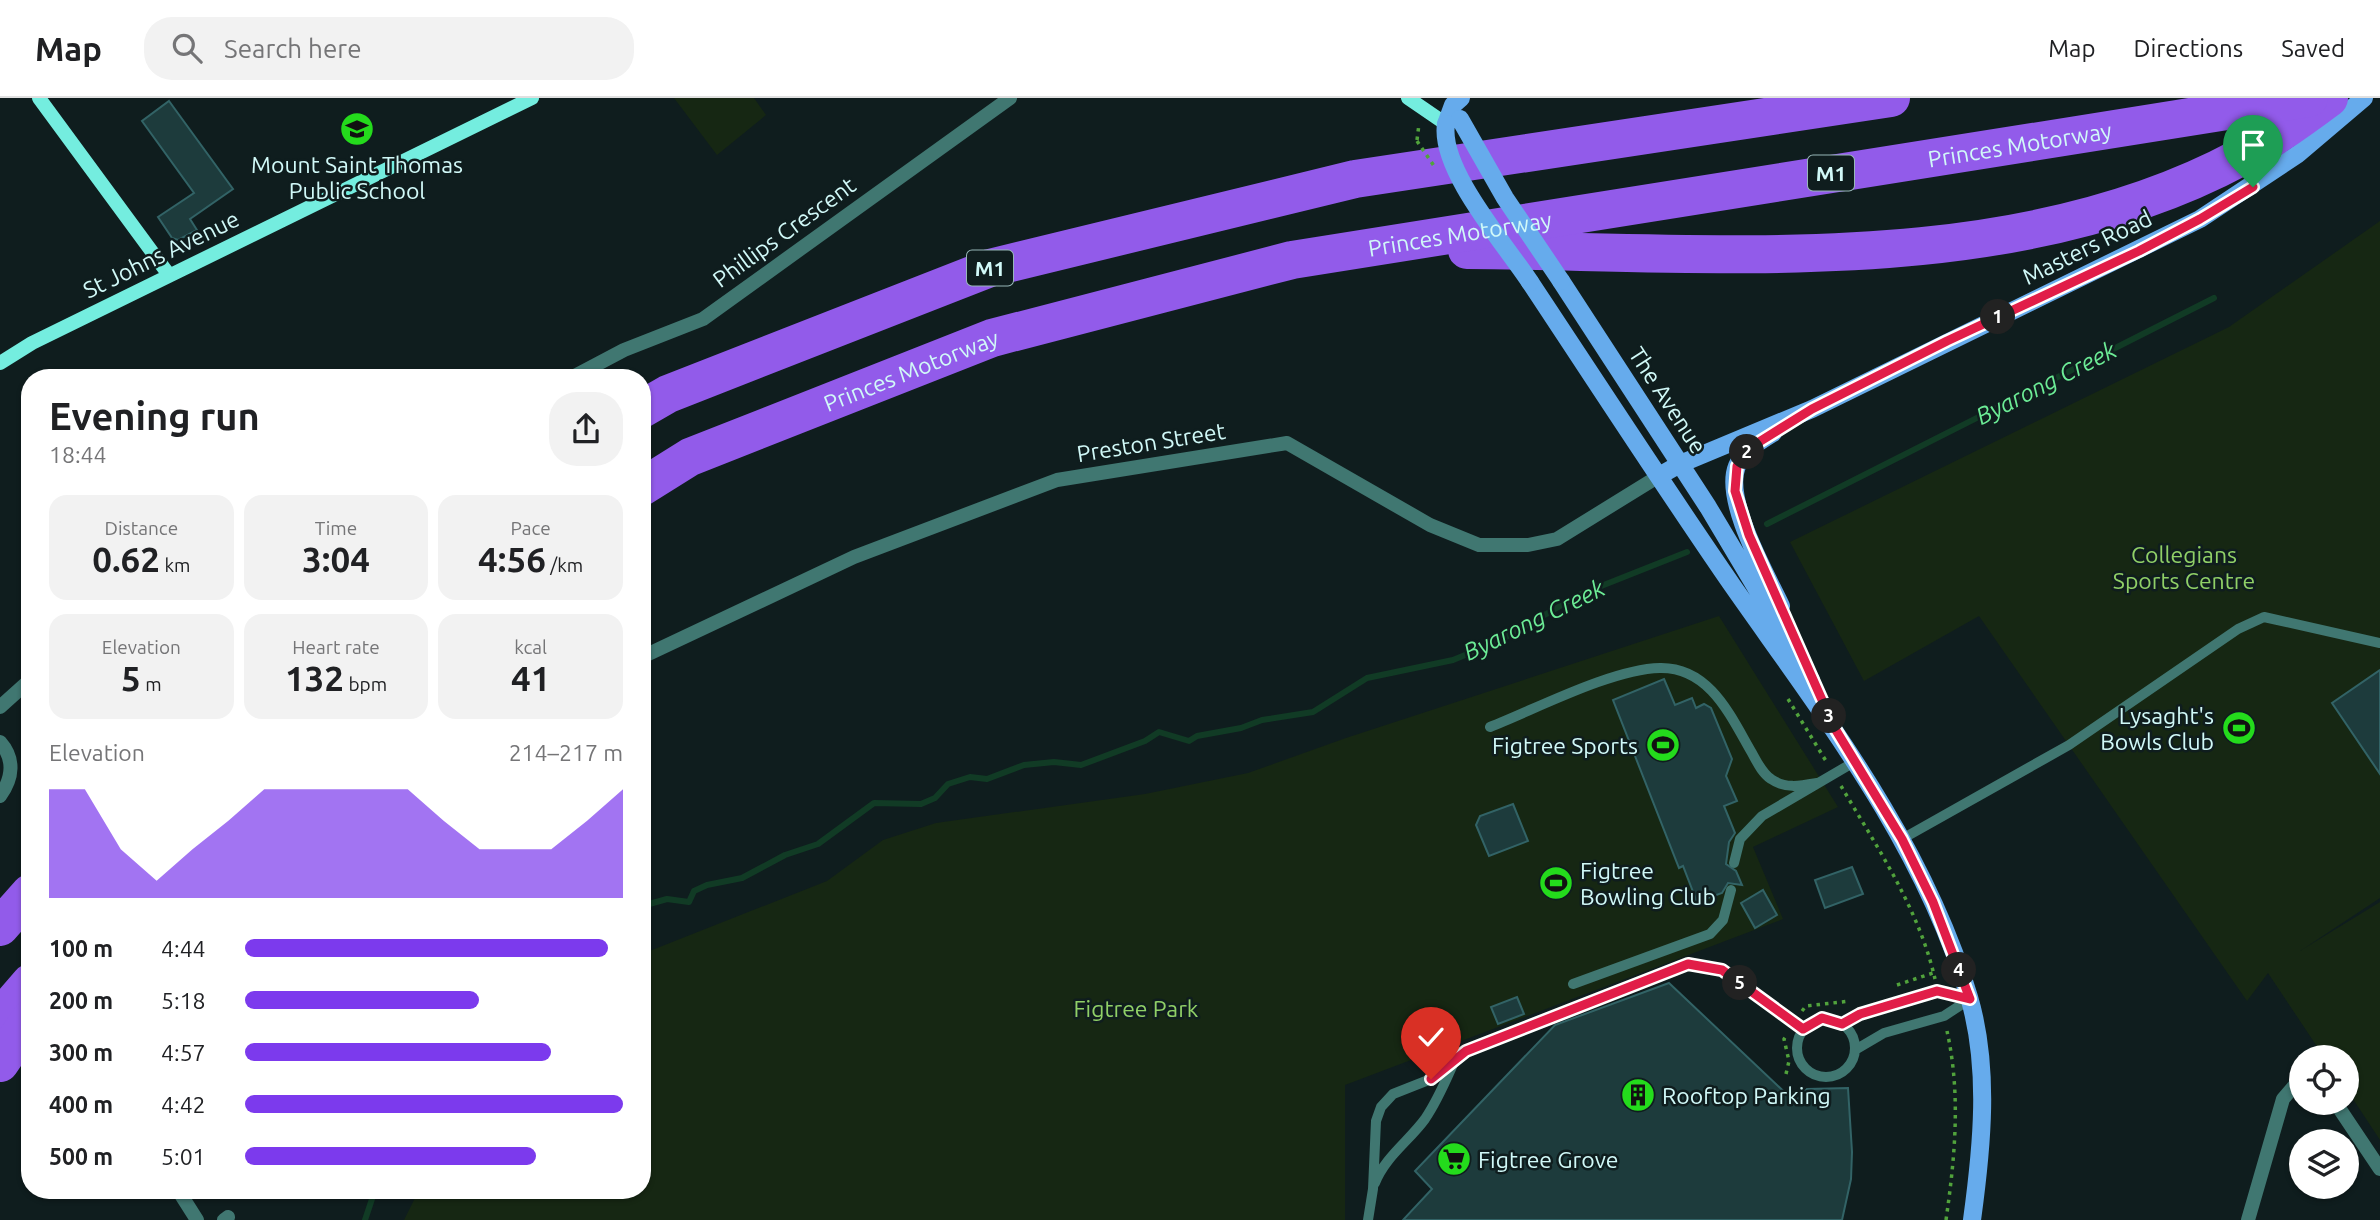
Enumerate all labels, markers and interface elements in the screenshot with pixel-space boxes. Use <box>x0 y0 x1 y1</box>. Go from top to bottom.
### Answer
search box <box>144 17 634 80</box>
icon: search <box>168 29 206 67</box>
text: Map <box>35 30 102 67</box>
text: Search here <box>224 34 362 63</box>
text: Map <box>2048 35 2095 62</box>
text: Directions <box>2133 35 2243 62</box>
text: Saved <box>2281 35 2345 62</box>
school or university icon: Mount Saint Thomas Public School <box>338 110 376 148</box>
pin <box>2223 115 2283 187</box>
street label: Princes Motorway <box>1926 117 2113 171</box>
icon: arrive <box>2234 126 2272 164</box>
place label: Mount Saint Thomas Public School <box>251 152 463 203</box>
road number: M1 <box>1808 155 1854 190</box>
street label: Phillips Crescent <box>708 172 860 292</box>
street label: St Johns Avenue <box>79 205 243 303</box>
street label: Masters Road <box>2018 205 2156 289</box>
street label: Princes Motorway <box>1366 206 1553 260</box>
road number: M1 <box>967 250 1013 286</box>
pin: 1 <box>1980 300 2016 334</box>
text: 1 <box>1992 305 2003 327</box>
street label: Princes Motorway <box>820 324 1001 416</box>
water label: Byarong Creek <box>1971 336 2121 430</box>
street label: The Avenue <box>1624 342 1712 458</box>
button: share <box>549 392 623 466</box>
text: Evening run <box>49 395 260 437</box>
street label: Preston Street <box>1075 418 1227 466</box>
pin: 2 <box>1730 434 1764 470</box>
text: 2 <box>1741 440 1752 462</box>
text: 18:44 <box>49 442 107 467</box>
text: Distance <box>105 517 178 539</box>
text: Time <box>315 517 357 539</box>
text: Pace <box>511 517 551 539</box>
text: 0.62 <box>92 539 160 579</box>
text: 3:04 <box>302 539 370 579</box>
text: 4:56 <box>478 539 546 579</box>
park label: Collegians Sports Centre <box>2113 542 2255 593</box>
text: km <box>160 554 190 576</box>
text: /km <box>546 554 583 576</box>
water label: Byarong Creek <box>1459 574 1610 666</box>
text: Elevation <box>102 636 181 658</box>
text: Heart rate <box>292 636 380 658</box>
text: kcal <box>514 636 547 658</box>
text: 5 <box>121 658 141 698</box>
text: 132 <box>285 658 344 698</box>
text: 41 <box>511 658 550 698</box>
text: m <box>141 673 162 695</box>
text: bpm <box>344 673 387 695</box>
pin: 3 <box>1812 698 1846 734</box>
place label: Lysaght's Bowls Club <box>2100 703 2214 754</box>
text: 3 <box>1823 704 1834 726</box>
sports icon: Lysaght's Bowls Club <box>2220 709 2258 747</box>
sports icon: Figtree Sports <box>1644 726 1682 764</box>
place label: Figtree Sports <box>1492 733 1638 758</box>
text: Elevation <box>49 740 145 765</box>
text: 214–217 m <box>509 740 623 765</box>
place label: Figtree Bowling Club <box>1580 858 1716 909</box>
sports icon: Figtree Bowling Club <box>1537 864 1575 902</box>
text: 100 m <box>49 936 113 961</box>
text: 4:44 <box>161 936 206 961</box>
pin: 4 <box>1941 952 1976 988</box>
text: 4 <box>1953 958 1964 980</box>
pin: 5 <box>1722 966 1758 1001</box>
text: 5 <box>1734 971 1745 993</box>
text: 200 m <box>49 988 113 1013</box>
text: 5:18 <box>161 988 206 1013</box>
park label: Figtree Park <box>1073 996 1199 1021</box>
pin <box>1401 1007 1461 1079</box>
icon: check <box>1412 1018 1450 1056</box>
text: 300 m <box>49 1040 113 1065</box>
text: 4:57 <box>161 1040 206 1065</box>
map controls <box>2289 1045 2359 1199</box>
button: locate <box>2289 1045 2359 1115</box>
building icon: Rooftop Parking <box>1619 1076 1657 1114</box>
place label: Rooftop Parking <box>1662 1083 1831 1108</box>
text: 400 m <box>49 1092 113 1117</box>
text: 4:42 <box>161 1092 206 1117</box>
button: layers <box>2289 1129 2359 1199</box>
supermarket icon: Figtree Grove <box>1435 1140 1473 1178</box>
text: 500 m <box>49 1144 113 1169</box>
text: 5:01 <box>161 1144 206 1169</box>
place label: Figtree Grove <box>1478 1147 1619 1172</box>

